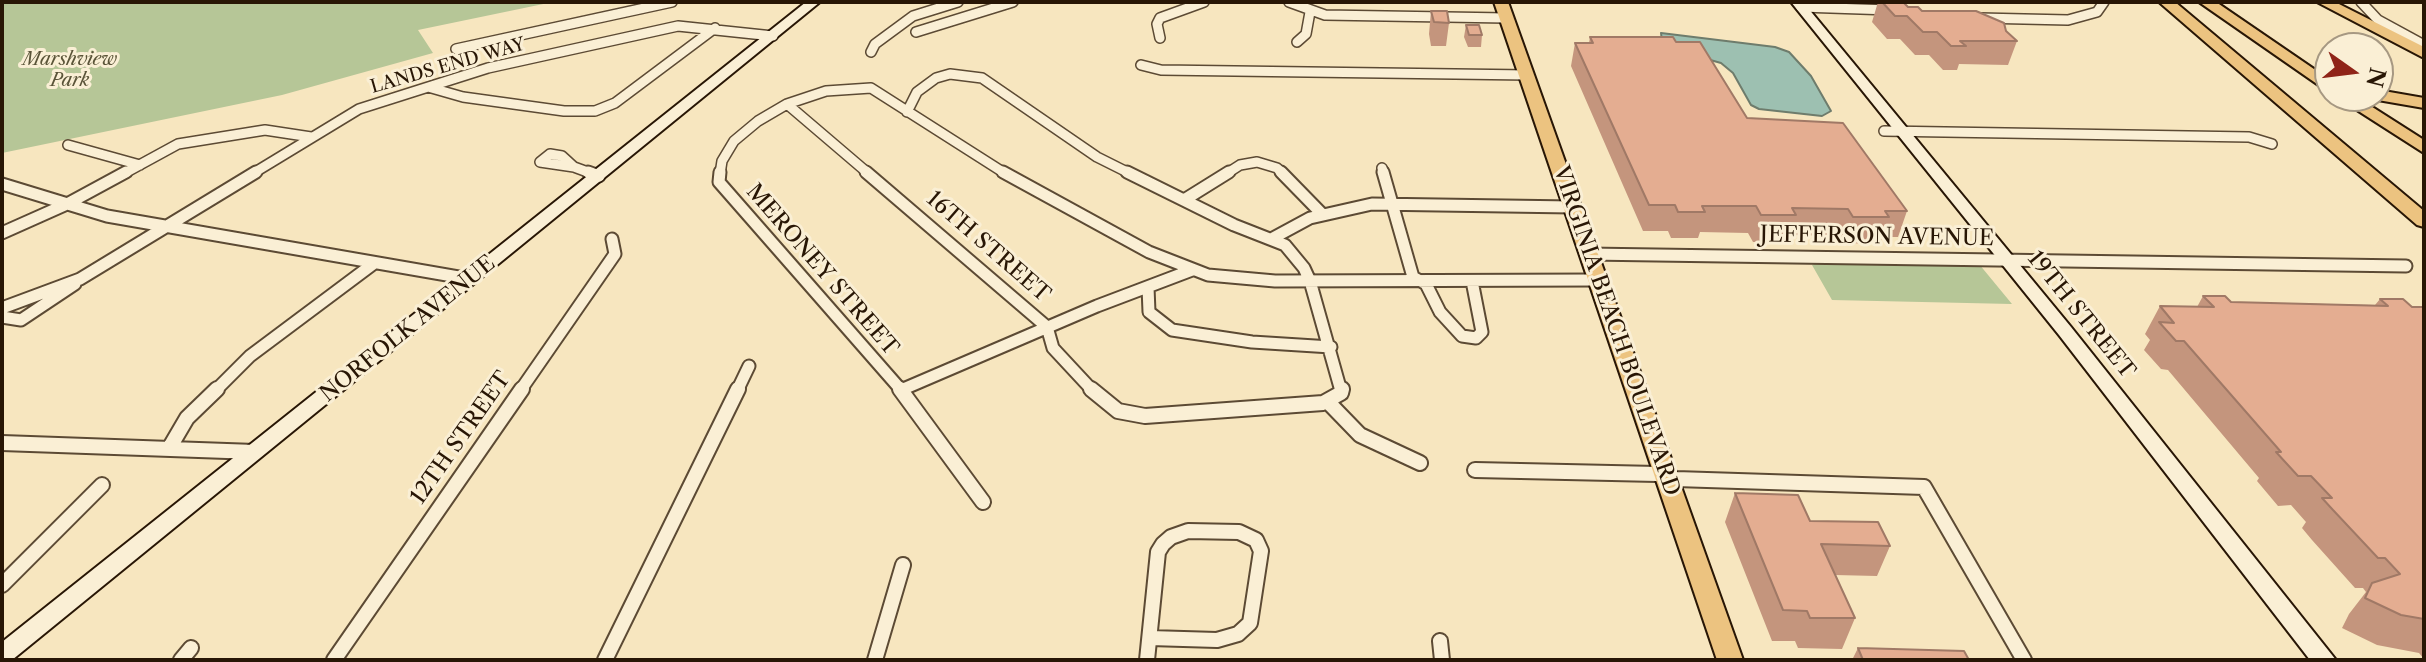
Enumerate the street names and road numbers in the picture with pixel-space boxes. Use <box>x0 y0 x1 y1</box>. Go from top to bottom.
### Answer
street label: LANDS END WAY <box>368 34 528 98</box>
street label: VIRGINIA BEACH BOULEVARD <box>1547 163 1685 499</box>
street label: MERONEY STREET <box>740 179 904 361</box>
street label: 16TH STREET <box>921 186 1055 308</box>
street label: JEFFERSON AVENUE <box>1760 222 1994 252</box>
street label: 19TH STREET <box>2022 246 2140 384</box>
street label: NORFOLK AVENUE <box>315 250 501 408</box>
street label: 12TH STREET <box>406 367 516 509</box>

